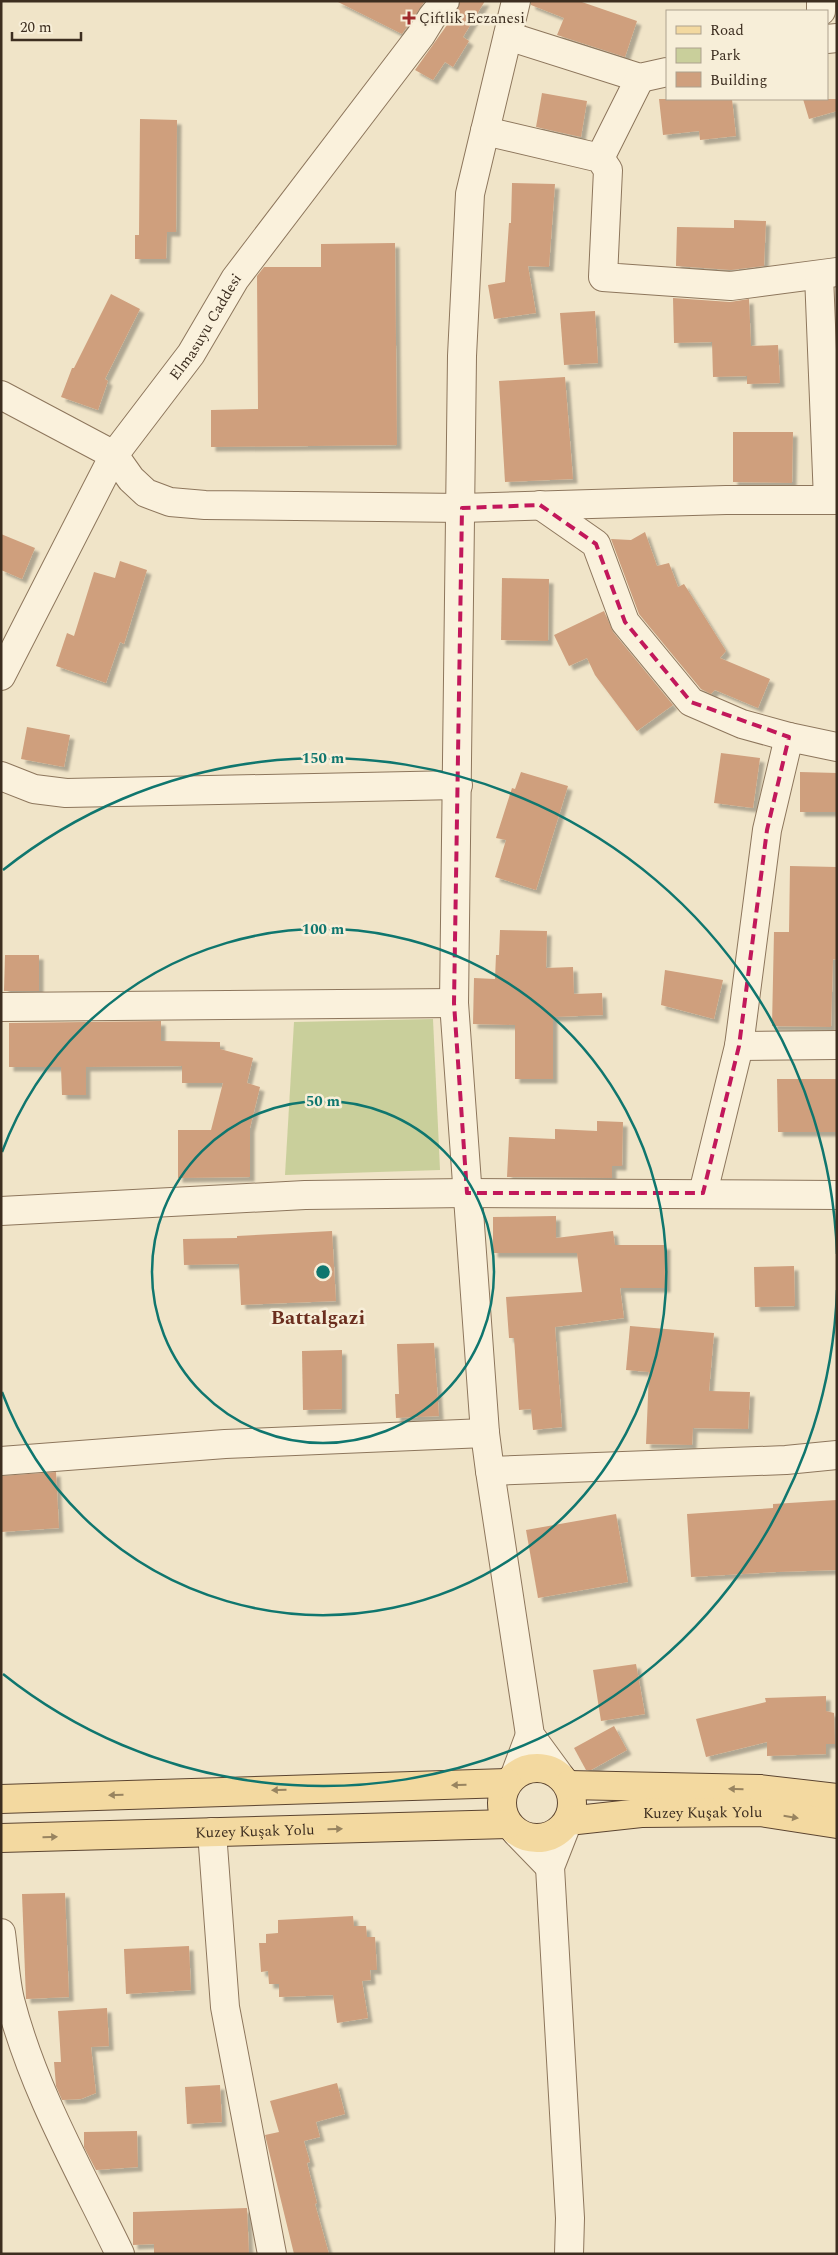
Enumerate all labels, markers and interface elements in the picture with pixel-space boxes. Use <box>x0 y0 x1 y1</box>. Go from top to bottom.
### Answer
place label: Çiftlik Eczanesi <box>419 7 525 30</box>
scale bar <box>12 10 81 42</box>
legend <box>666 10 828 100</box>
marker: Çiftlik Eczanesi <box>403 12 415 24</box>
text: 20 m <box>20 16 52 39</box>
text: Road <box>710 19 744 42</box>
text: Park <box>710 44 741 67</box>
text: Building <box>710 69 767 92</box>
street label: Elmasuyu Caddesi <box>164 268 248 385</box>
text: 150 m <box>302 747 345 770</box>
text: 100 m <box>302 918 345 941</box>
text: 50 m <box>306 1090 341 1113</box>
centre of rings <box>314 1263 332 1281</box>
district label: Battalgazi <box>271 1303 365 1333</box>
one-way arrow <box>450 1781 466 1789</box>
one-way arrow <box>728 1784 744 1792</box>
one-way arrow <box>270 1787 286 1795</box>
one-way arrow <box>108 1792 124 1800</box>
street label: Kuzey Kuşak Yolu <box>643 1801 762 1825</box>
one-way arrow <box>783 1813 799 1821</box>
street label: Kuzey Kuşak Yolu <box>195 1818 315 1845</box>
one-way arrow <box>327 1825 343 1833</box>
one-way arrow <box>42 1832 58 1840</box>

